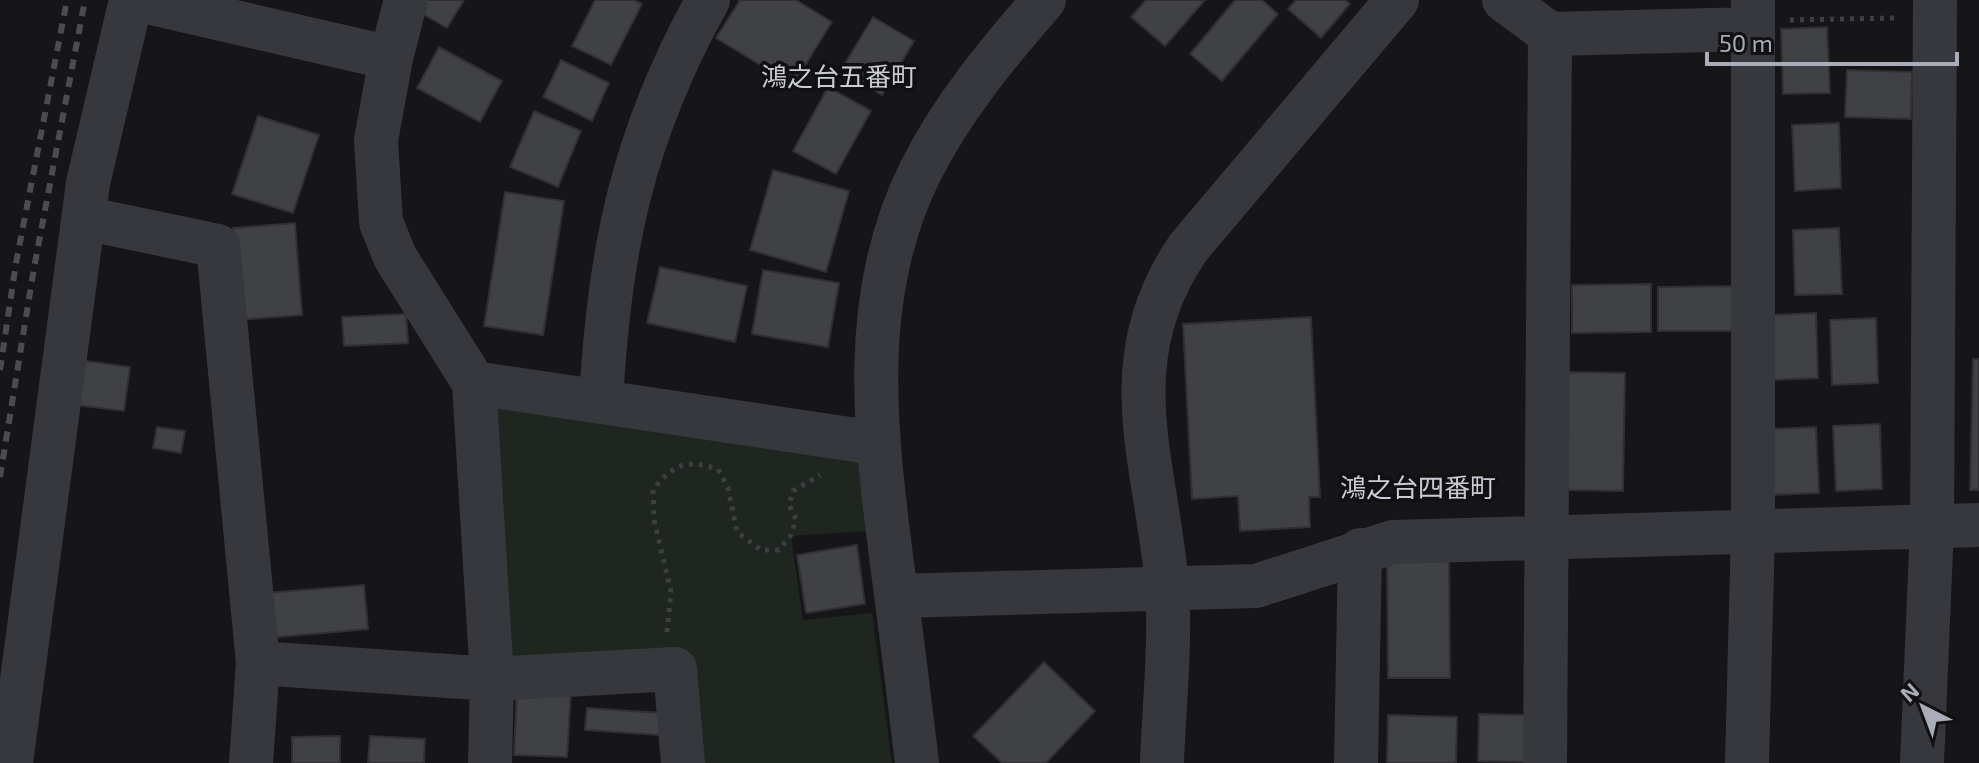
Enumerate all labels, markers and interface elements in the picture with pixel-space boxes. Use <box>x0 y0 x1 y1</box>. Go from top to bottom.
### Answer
scale bar <box>1707 16 1957 66</box>
text: 50 m <box>1719 28 1773 57</box>
district label: 鴻之台五番町 <box>761 60 917 91</box>
district label: 鴻之台四番町 <box>1340 471 1496 502</box>
north arrow <box>1883 667 1963 747</box>
text: N <box>1894 676 1924 706</box>

